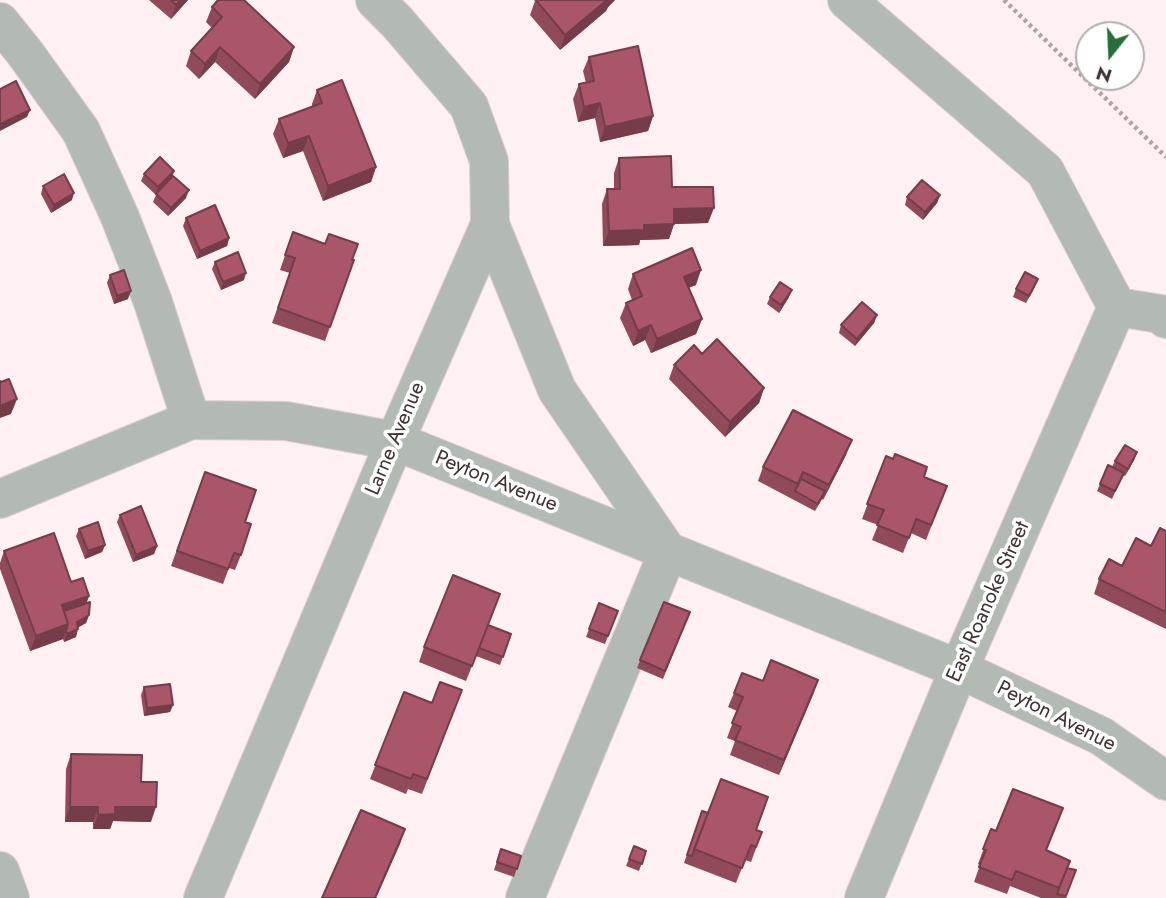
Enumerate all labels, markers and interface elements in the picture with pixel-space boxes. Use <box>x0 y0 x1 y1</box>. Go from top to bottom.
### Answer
north arrow <box>1075 21 1145 91</box>
text: N <box>1093 59 1115 90</box>
street label: Larne Avenue <box>361 379 431 499</box>
street label: Peyton Avenue <box>431 446 561 518</box>
street label: East Roanoke Street <box>942 518 1036 686</box>
street label: Peyton Avenue <box>992 676 1120 758</box>

